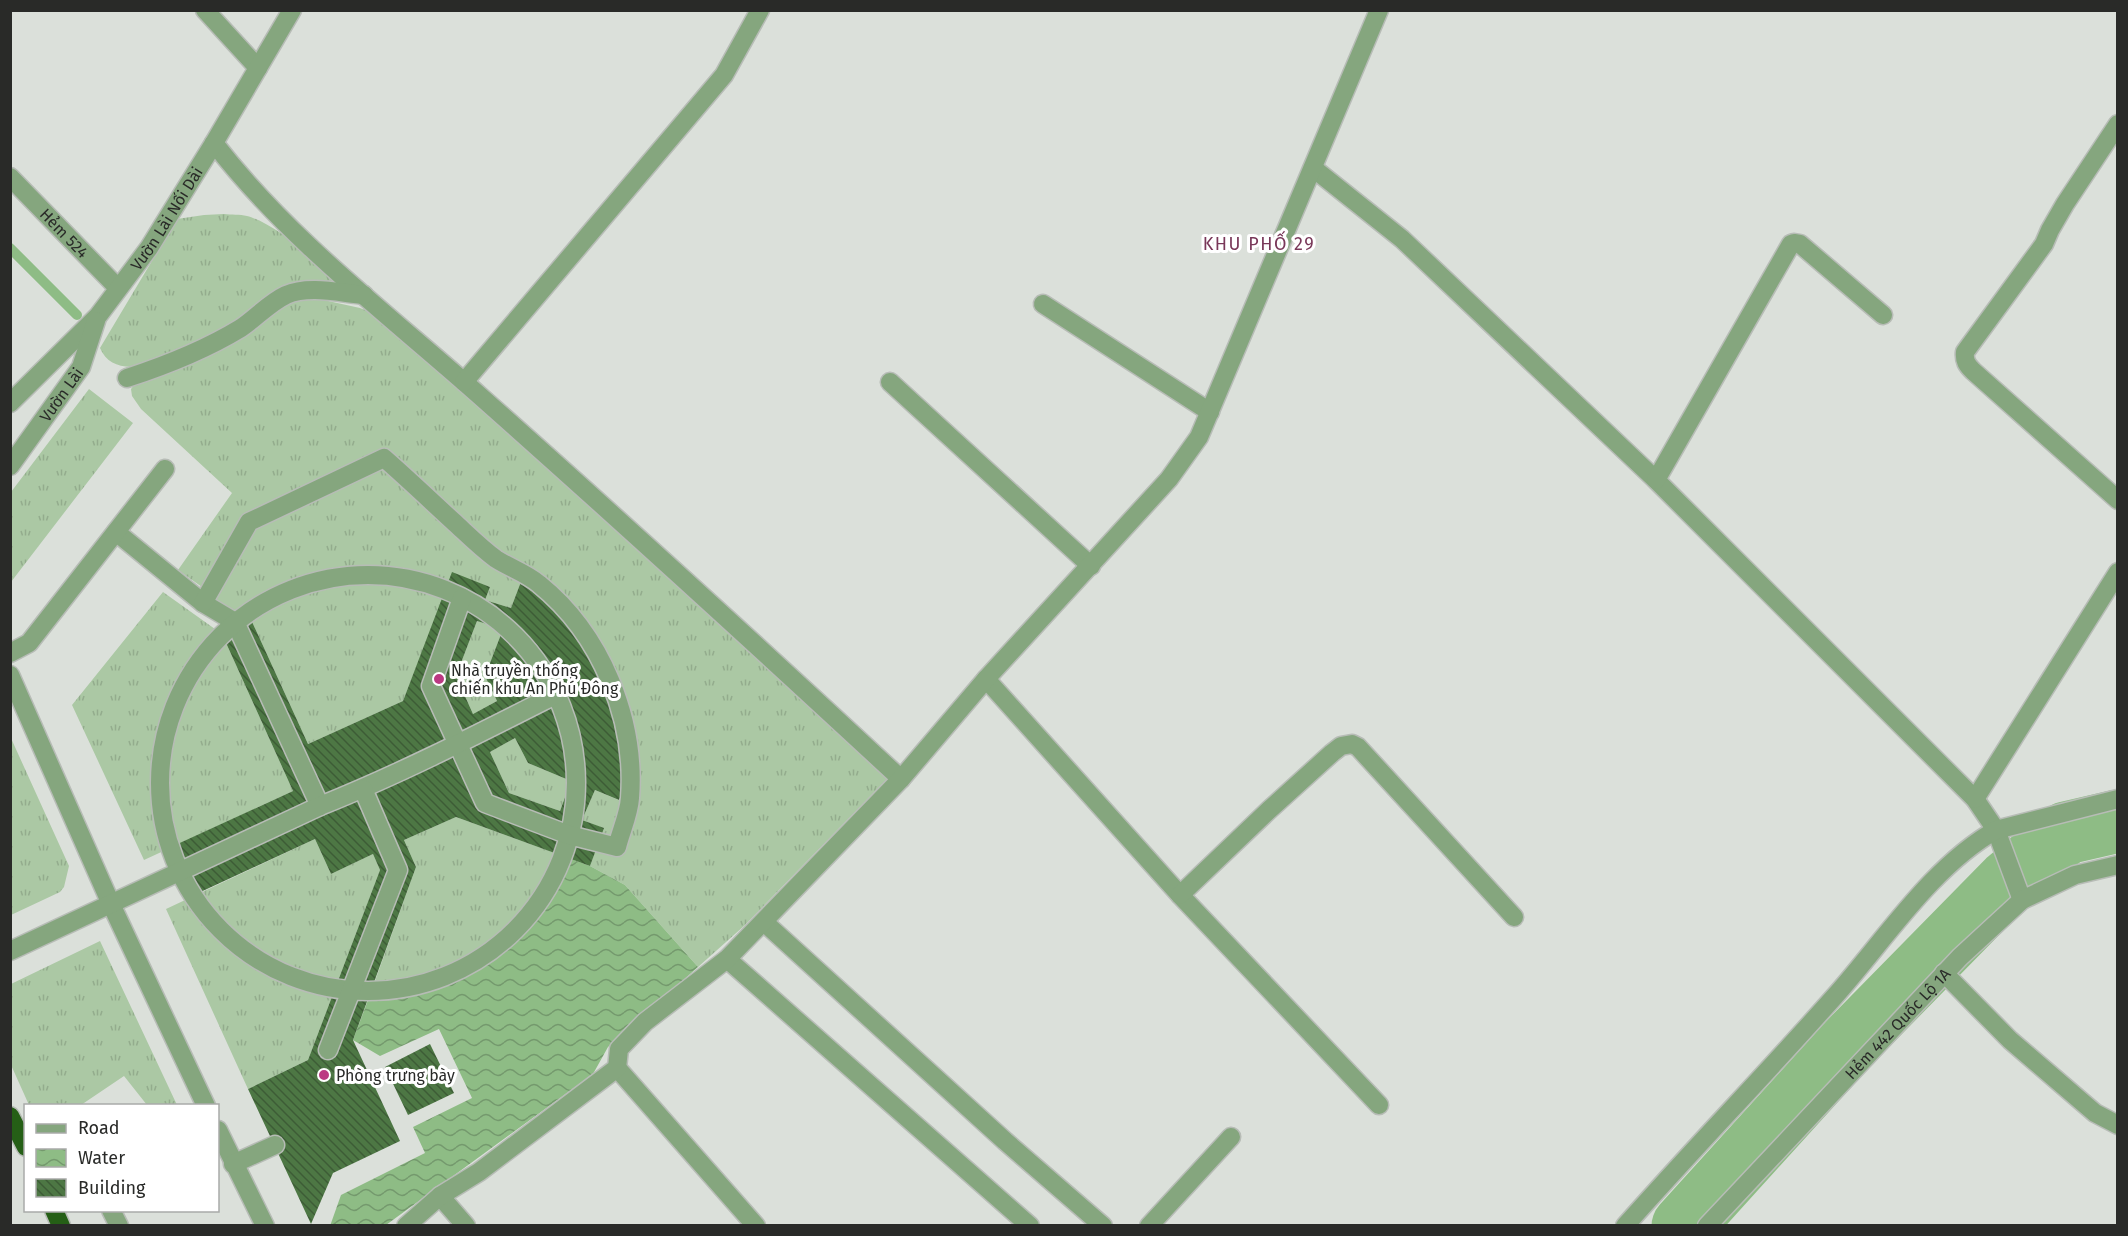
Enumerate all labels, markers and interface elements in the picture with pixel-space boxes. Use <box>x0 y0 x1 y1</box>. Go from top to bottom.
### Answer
street label: Vườn Lài Nối Dài <box>126 163 206 274</box>
street label: Hẻm 524 <box>36 204 93 262</box>
district label: KHU PHỐ 29 <box>1203 230 1315 255</box>
street label: Vườn Lài <box>35 364 87 425</box>
place label: Nhà truyền thống chiến khu An Phú Đông <box>451 660 619 698</box>
marker: Nhà truyền thống chiến khu An Phú Đông <box>432 672 446 686</box>
street label: Hẻm 442 Quốc Lộ 1A <box>1841 963 1955 1083</box>
place label: Phòng trưng bày <box>336 1066 455 1085</box>
marker: Phòng trưng bày <box>317 1068 331 1082</box>
legend <box>24 1104 219 1212</box>
text: Road <box>78 1117 120 1139</box>
text: Water <box>78 1147 125 1169</box>
text: Building <box>78 1177 146 1199</box>

